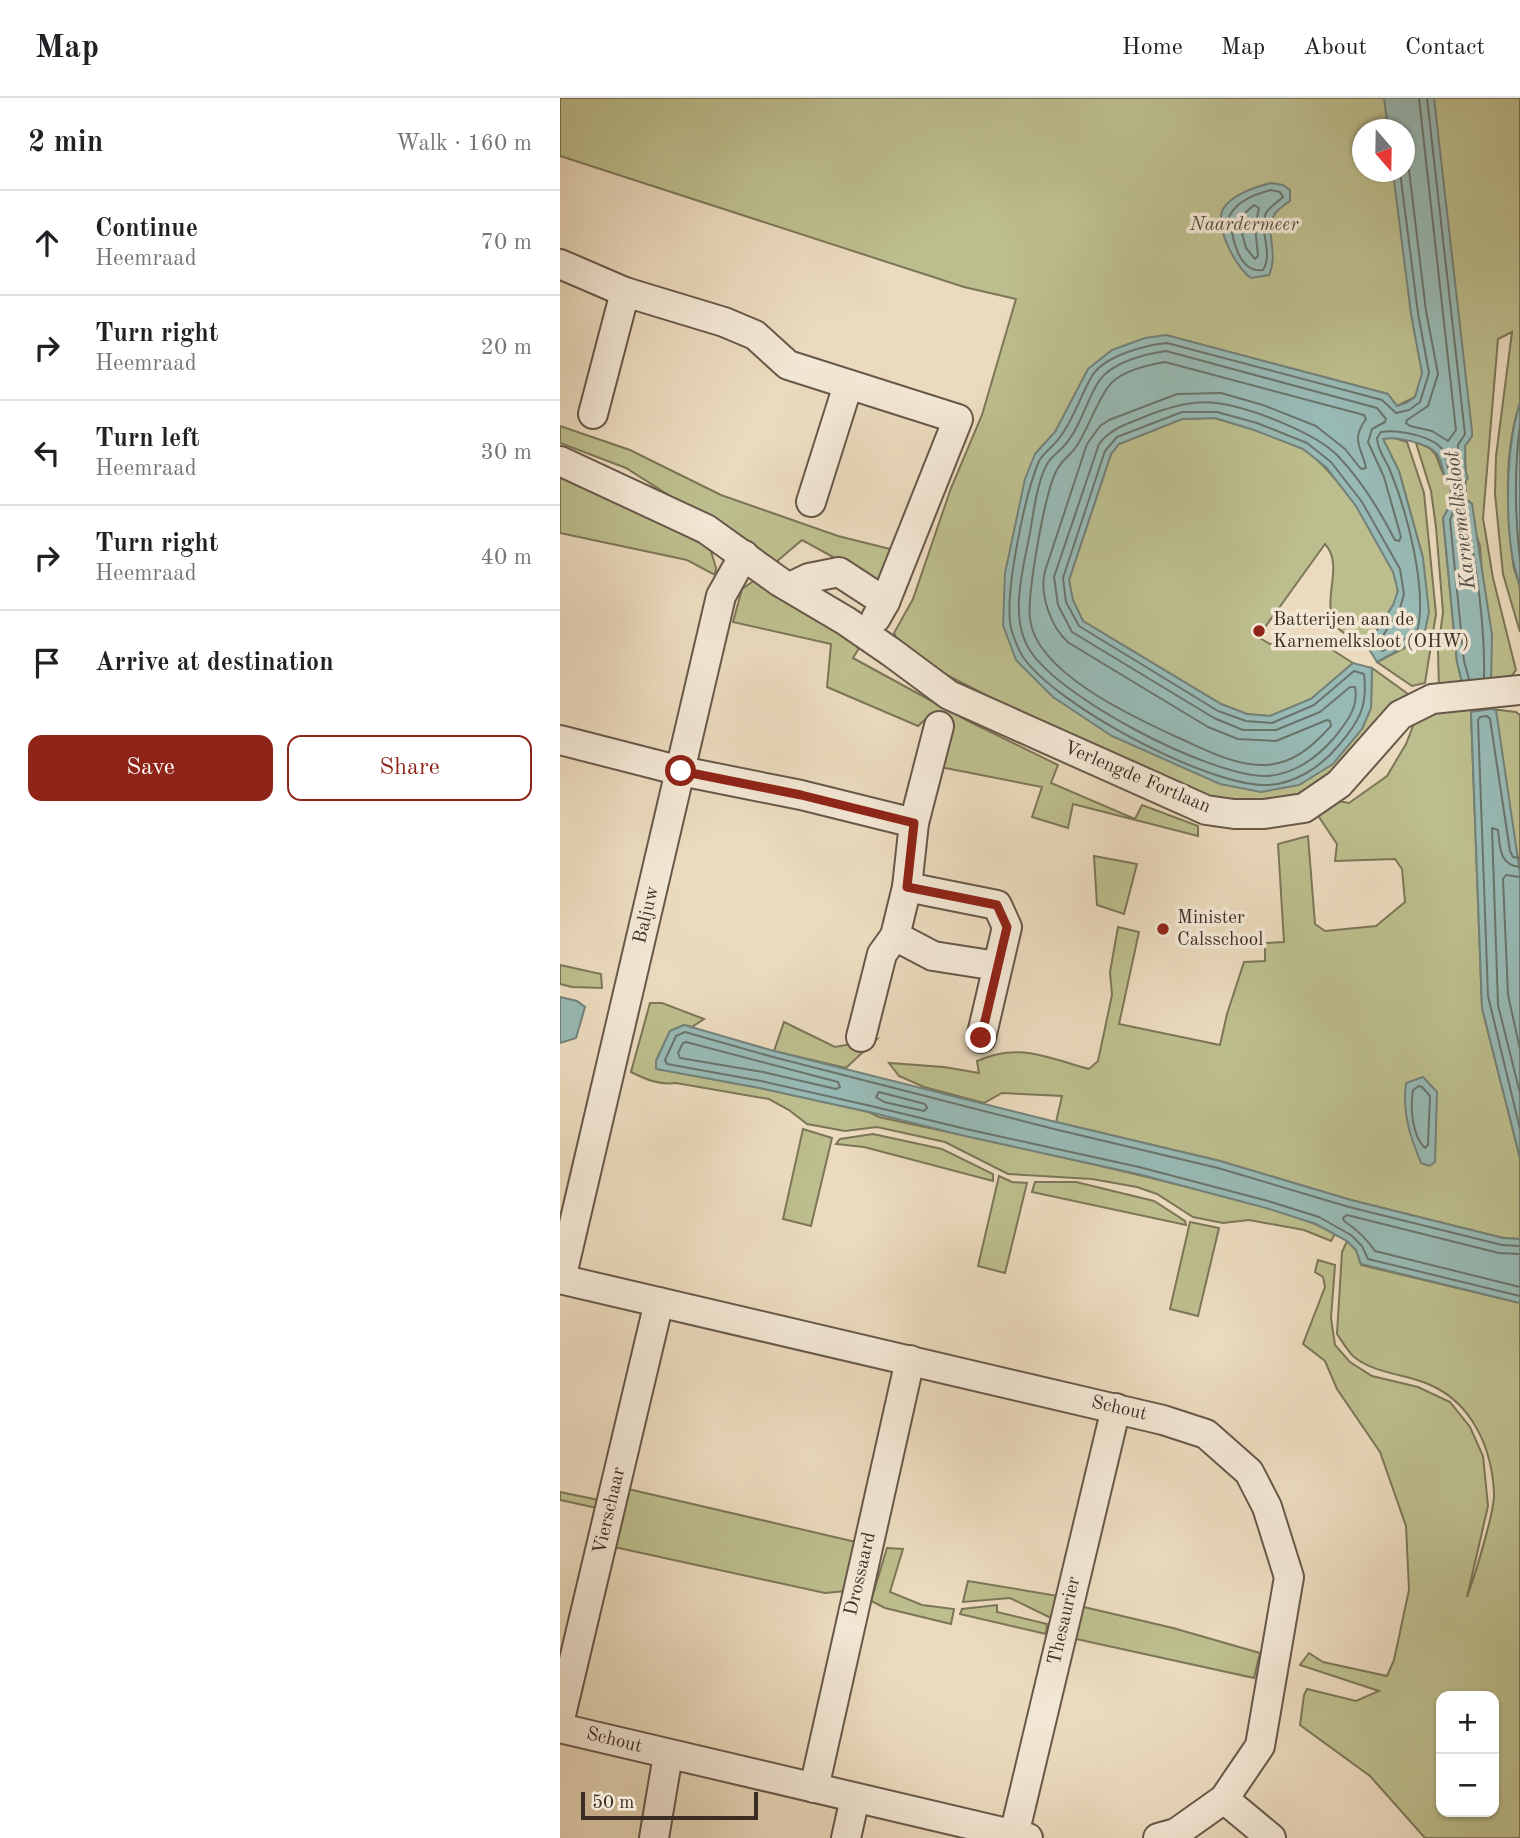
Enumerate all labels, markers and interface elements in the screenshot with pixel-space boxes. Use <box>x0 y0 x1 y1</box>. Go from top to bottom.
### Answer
text: Map <box>35 32 99 65</box>
text: Home <box>1122 36 1183 60</box>
text: Map <box>1221 36 1265 60</box>
text: About <box>1303 36 1367 60</box>
text: Contact <box>1405 36 1485 60</box>
north arrow <box>1352 119 1415 182</box>
text: 2 min <box>28 128 103 158</box>
text: Walk · 160 m <box>396 132 532 155</box>
text: Continue <box>95 216 198 242</box>
park label: Naardermeer <box>1189 216 1299 235</box>
icon: ahead <box>28 224 66 262</box>
text: 70 m <box>481 231 532 254</box>
text: Heemraad <box>95 247 197 270</box>
text: Turn right <box>95 321 218 347</box>
icon: right <box>28 329 66 367</box>
text: 20 m <box>481 336 532 359</box>
text: Heemraad <box>95 352 197 375</box>
text: Turn left <box>95 426 200 452</box>
icon: left <box>28 434 66 472</box>
text: 30 m <box>481 441 532 464</box>
water label: Karnemelksloot <box>1442 449 1480 592</box>
text: Heemraad <box>95 457 197 480</box>
text: Turn right <box>95 531 218 557</box>
icon: right <box>28 539 66 577</box>
text: 40 m <box>481 546 532 569</box>
text: Heemraad <box>95 562 197 585</box>
place label: Batterijen aan de Karnemelksloot (OHW) <box>1273 611 1469 652</box>
marker: Batterijen aan de Karnemelksloot (OHW) <box>1251 623 1267 639</box>
icon: arrive <box>28 644 66 682</box>
text: Arrive at destination <box>95 650 334 676</box>
button: Save <box>28 735 273 801</box>
button: Share <box>287 735 532 801</box>
street label: Verlengde Fortlaan <box>1061 739 1213 817</box>
route start <box>665 755 696 786</box>
street label: Baljuw <box>631 884 663 946</box>
place label: Minister Calsschool <box>1177 909 1263 950</box>
marker: Minister Calsschool <box>1155 921 1171 937</box>
route end <box>965 1022 996 1053</box>
street label: Schout <box>1089 1393 1149 1425</box>
street label: Vierschaar <box>591 1465 629 1556</box>
street label: Drossaard <box>842 1530 880 1618</box>
street label: Thesaurier <box>1046 1575 1084 1667</box>
map controls <box>1436 1691 1499 1817</box>
button: + <box>1436 1691 1499 1754</box>
street label: Schout <box>584 1725 644 1757</box>
button: − <box>1436 1754 1499 1817</box>
scale bar <box>581 1789 758 1821</box>
text: 50 m <box>592 1794 634 1813</box>

